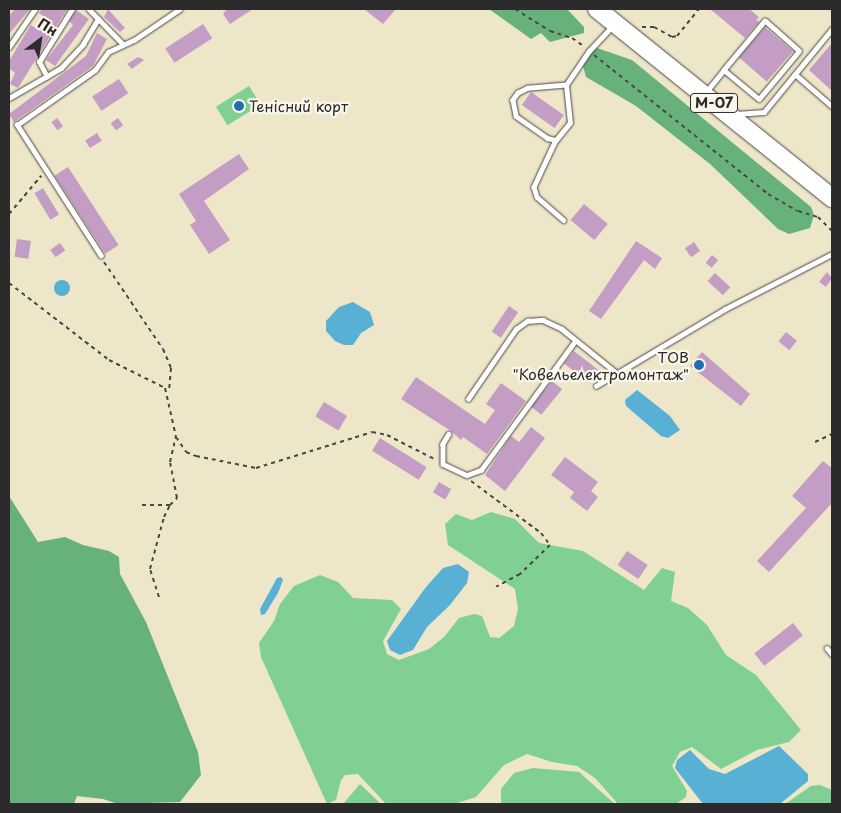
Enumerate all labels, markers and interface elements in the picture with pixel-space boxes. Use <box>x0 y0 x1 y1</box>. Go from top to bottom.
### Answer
text: Пн <box>34 12 62 41</box>
north arrow <box>15 15 65 65</box>
road number: М-07 <box>689 92 739 115</box>
place label: Тенісний корт <box>249 97 349 115</box>
marker: Тенісний корт <box>233 100 245 112</box>
place label: ТОВ "Ковельелектромонтаж" <box>512 347 689 382</box>
marker: ТОВ "Ковельелектромонтаж" <box>693 359 705 371</box>

